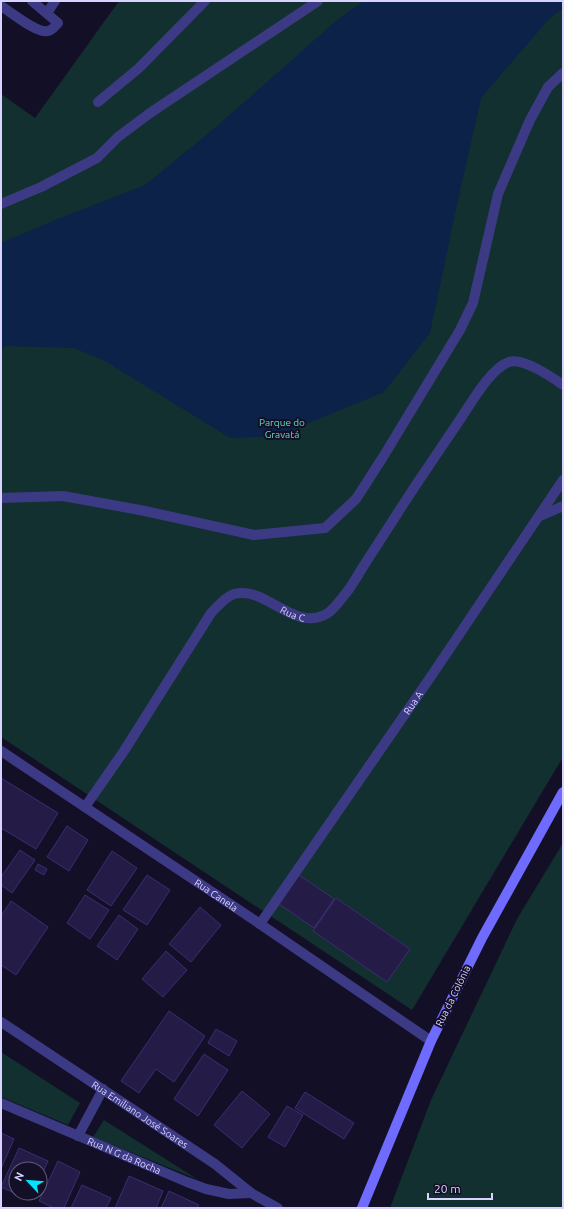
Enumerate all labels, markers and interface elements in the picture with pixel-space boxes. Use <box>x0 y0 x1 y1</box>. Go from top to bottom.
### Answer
park label: Parque do Gravatá <box>259 417 305 440</box>
street label: Rua C <box>279 604 306 623</box>
street label: Rua A <box>401 688 425 716</box>
street label: Rua Canela <box>193 876 240 913</box>
street label: Rua da Colônia <box>434 964 472 1028</box>
street label: Rua Emiliano José Soares <box>90 1079 190 1150</box>
street label: Rua N G da Rocha <box>86 1135 163 1176</box>
north arrow <box>8 1161 48 1201</box>
text: N <box>12 1170 26 1183</box>
scale bar <box>428 1175 492 1201</box>
text: 20 m <box>434 1182 461 1195</box>

